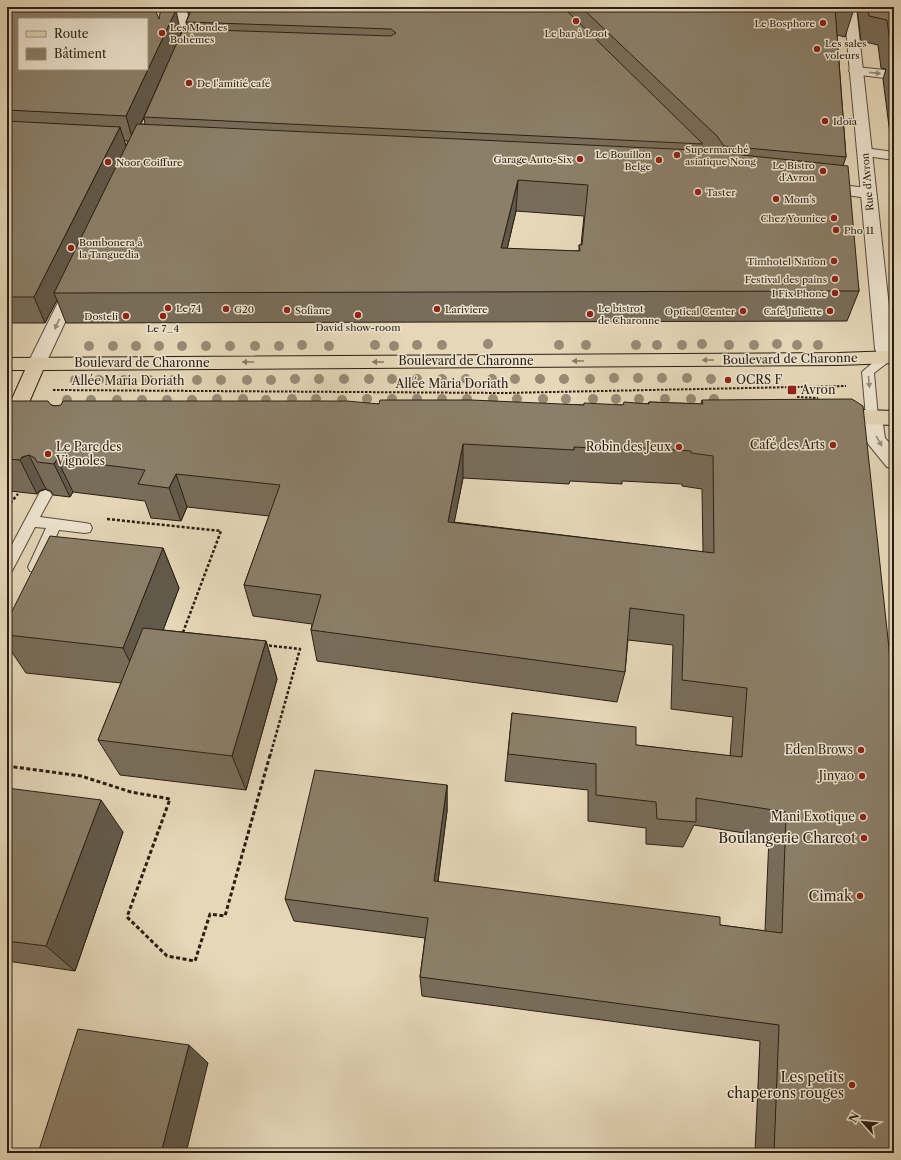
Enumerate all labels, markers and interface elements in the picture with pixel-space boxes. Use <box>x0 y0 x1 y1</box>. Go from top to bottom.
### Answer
marker: Le bar à Loot <box>571 16 581 26</box>
place label: Le Bosphore <box>754 17 815 30</box>
legend <box>18 18 148 70</box>
marker: Le Bosphore <box>818 18 828 28</box>
place label: Les Mondes Bohèmes <box>170 21 227 46</box>
text: Route <box>54 26 89 41</box>
place label: Le bar à Loot <box>545 27 608 40</box>
marker: Les Mondes Bohèmes <box>157 28 167 38</box>
place label: Les sales voleurs <box>824 37 867 62</box>
marker: Les sales voleurs <box>812 44 822 54</box>
text: Bâtiment <box>54 46 107 61</box>
one-way arrow <box>869 70 881 77</box>
place label: De l'amitié café <box>197 77 271 90</box>
marker: De l'amitié café <box>184 78 194 88</box>
place label: Idoïa <box>833 115 858 128</box>
marker: Idoïa <box>820 116 830 126</box>
place label: Supermarché asiatique Nong <box>685 143 756 168</box>
place label: Le Bouillon Belge <box>596 148 652 173</box>
marker: Supermarché asiatique Nong <box>672 150 682 160</box>
street label: Rue d'Avron <box>858 152 877 211</box>
place label: Garage Auto-Six <box>494 153 572 166</box>
marker: Garage Auto-Six <box>575 154 585 164</box>
marker: Le Bouillon Belge <box>654 155 664 165</box>
place label: Noor Coiffure <box>116 156 183 169</box>
marker: Noor Coiffure <box>103 157 113 167</box>
place label: Le Bistro d'Avron <box>772 159 816 184</box>
marker: Le Bistro d'Avron <box>818 166 828 176</box>
place label: Taster <box>706 186 736 199</box>
marker: Taster <box>693 187 703 197</box>
place label: Mom's <box>784 193 816 206</box>
marker: Mom's <box>771 194 781 204</box>
place label: Chez Younice <box>761 212 826 225</box>
marker: Chez Younice <box>829 213 839 223</box>
place label: Pho 11 <box>844 224 875 237</box>
marker: Pho 11 <box>831 225 841 235</box>
place label: Bombonera à la Tanguedia <box>79 236 143 261</box>
marker: Bombonera à la Tanguedia <box>66 243 76 253</box>
place label: Timhotel Nation <box>747 255 827 268</box>
marker: Timhotel Nation <box>829 256 839 266</box>
place label: Festival des pains <box>745 273 827 286</box>
marker: Festival des pains <box>830 274 840 284</box>
place label: I Fix Phone <box>772 287 827 300</box>
marker: I Fix Phone <box>830 288 840 298</box>
place label: Le 74 <box>176 302 201 315</box>
place label: Le bistrot de Charonne <box>598 302 660 327</box>
marker: Le 74 <box>163 303 173 313</box>
place label: G20 <box>234 303 254 316</box>
place label: Lariviere <box>445 303 488 316</box>
marker: G20 <box>221 304 231 314</box>
place label: Sofiane <box>295 304 331 317</box>
marker: Lariviere <box>432 304 442 314</box>
marker: Sofiane <box>282 305 292 315</box>
place label: Optical Center <box>665 305 736 318</box>
place label: Café Juliette <box>763 305 822 318</box>
marker: Optical Center <box>738 306 748 316</box>
marker: Café Juliette <box>825 306 835 316</box>
marker: Le bistrot de Charonne <box>585 309 595 319</box>
place label: Dosteli <box>84 310 118 323</box>
marker: David show-room <box>353 310 363 320</box>
marker: Dosteli <box>121 311 131 321</box>
marker: Le 7_4 <box>158 311 168 321</box>
one-way arrow <box>54 318 60 329</box>
place label: David show-room <box>315 321 401 334</box>
place label: Le 7_4 <box>147 322 179 335</box>
street label: Boulevard de Charonne <box>722 350 858 367</box>
street label: Boulevard de Charonne <box>398 353 534 368</box>
street label: Boulevard de Charonne <box>74 355 210 370</box>
one-way arrow <box>701 357 714 363</box>
one-way arrow <box>571 358 584 364</box>
one-way arrow <box>241 359 254 365</box>
one-way arrow <box>371 359 384 365</box>
place label: OCRS F <box>736 372 782 387</box>
street label: Allée Maria Doriath <box>71 373 185 388</box>
marker: OCRS F <box>723 375 733 385</box>
street label: Allée Maria Doriath <box>395 376 509 391</box>
one-way arrow <box>866 376 873 388</box>
place label: Avron <box>800 382 836 397</box>
marker: Avron <box>786 384 798 396</box>
one-way arrow <box>875 436 882 447</box>
place label: Café des Arts <box>750 437 825 452</box>
place label: Le Parc des Vignoles <box>55 439 122 468</box>
place label: Robin des Jeux <box>586 439 671 454</box>
marker: Café des Arts <box>828 440 838 450</box>
marker: Robin des Jeux <box>674 442 684 452</box>
marker: Le Parc des Vignoles <box>43 449 53 459</box>
place label: Eden Brows <box>785 742 853 757</box>
marker: Eden Brows <box>856 745 866 755</box>
place label: Jinyao <box>817 768 854 783</box>
marker: Jinyao <box>857 771 867 781</box>
place label: Mani Exotique <box>771 809 855 824</box>
marker: Mani Exotique <box>858 812 868 822</box>
place label: Boulangerie Charcot <box>718 829 856 847</box>
marker: Boulangerie Charcot <box>859 833 869 843</box>
place label: Cimak <box>808 887 853 905</box>
marker: Cimak <box>855 891 865 901</box>
place label: Les petits chaperons rouges <box>727 1068 844 1102</box>
marker: Les petits chaperons rouges <box>847 1080 857 1090</box>
north arrow <box>843 1102 883 1142</box>
text: N <box>846 1110 863 1125</box>

